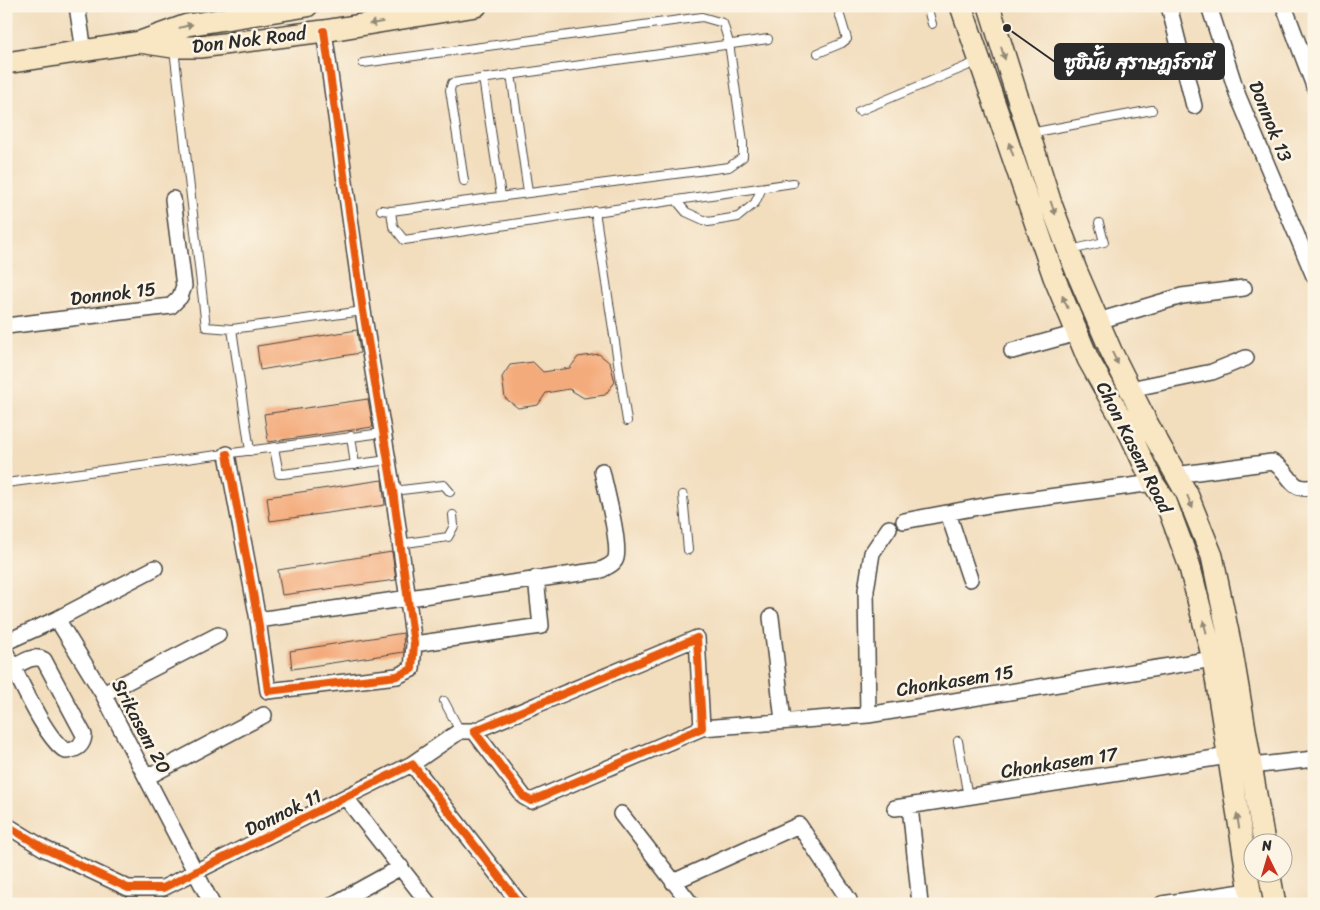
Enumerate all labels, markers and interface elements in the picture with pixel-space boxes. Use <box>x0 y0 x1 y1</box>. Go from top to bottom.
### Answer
street label: Don Nok Road <box>190 16 310 63</box>
one-way arrow <box>367 19 383 27</box>
one-way arrow <box>179 22 194 30</box>
callout: ซูชิมั้ย สุราษฎร์ธานี <box>1055 44 1224 79</box>
text: ซูชิมั้ย สุราษฎร์ธานี <box>1063 44 1217 80</box>
one-way arrow <box>1000 45 1007 60</box>
street label: Donnok 13 <box>1239 76 1302 167</box>
one-way arrow <box>1007 141 1015 156</box>
one-way arrow <box>1050 200 1057 215</box>
street label: Donnok 15 <box>68 272 158 315</box>
one-way arrow <box>1060 295 1068 309</box>
one-way arrow <box>1111 351 1119 365</box>
street label: Chon Kasem Road <box>1087 375 1183 520</box>
one-way arrow <box>1186 495 1194 509</box>
one-way arrow <box>1201 619 1209 634</box>
street label: Chonkasem 15 <box>894 655 1017 706</box>
street label: Srikasem 20 <box>103 673 181 780</box>
street label: Chonkasem 17 <box>998 737 1121 788</box>
street label: Donnok 11 <box>239 780 328 845</box>
one-way arrow <box>1234 813 1242 829</box>
north arrow <box>1242 832 1292 882</box>
text: N <box>1260 833 1273 859</box>

